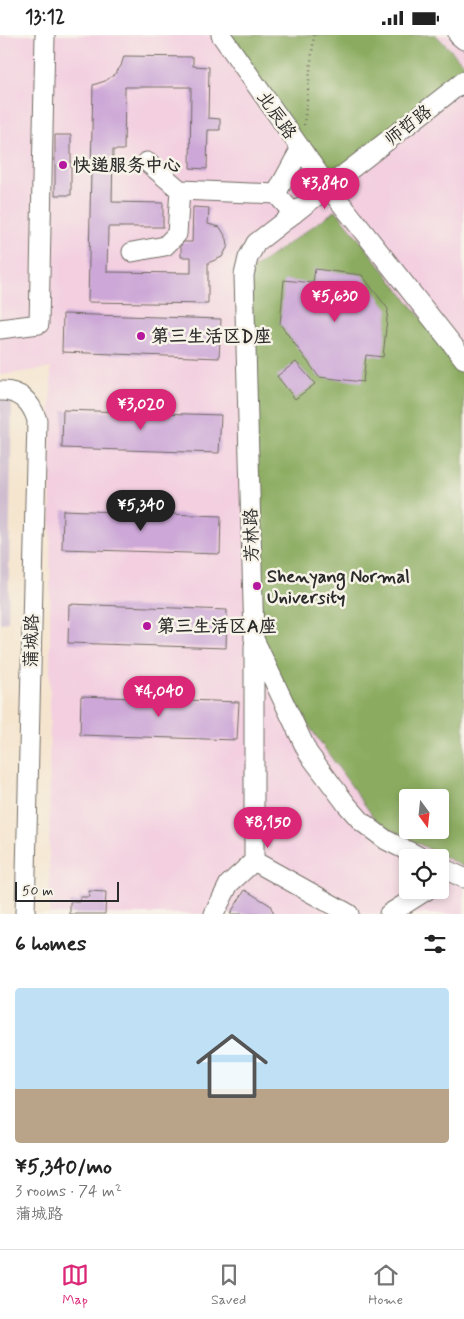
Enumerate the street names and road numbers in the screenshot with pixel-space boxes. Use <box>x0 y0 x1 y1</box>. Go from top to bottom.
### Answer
street label: 北辰路 <box>251 87 301 145</box>
street label: 师哲路 <box>380 100 437 152</box>
street label: 芳林路 <box>240 508 264 562</box>
street label: 蒲城路 <box>20 614 44 668</box>

